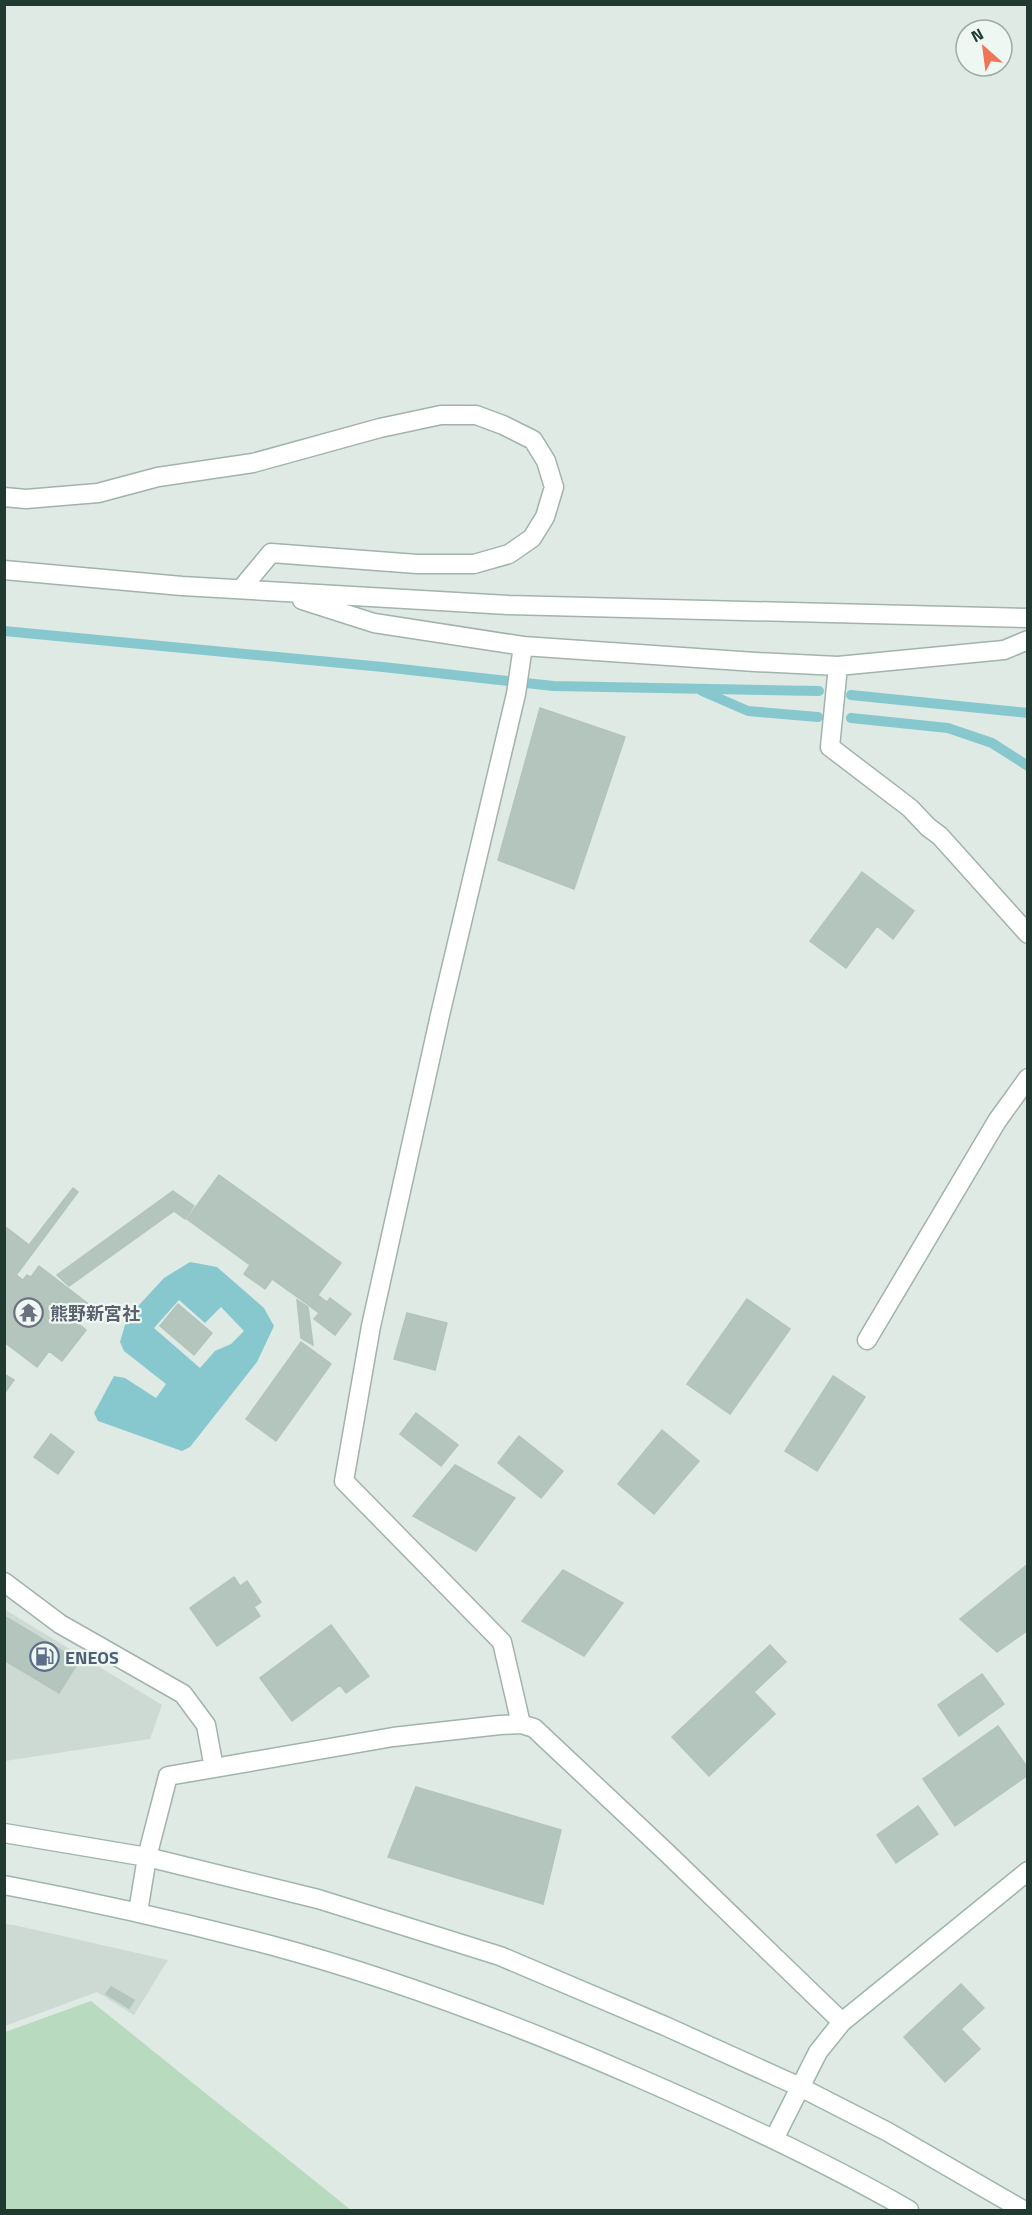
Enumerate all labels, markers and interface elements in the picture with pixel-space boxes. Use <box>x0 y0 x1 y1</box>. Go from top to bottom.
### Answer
north arrow <box>954 18 1014 78</box>
text: N <box>966 22 987 48</box>
temple icon: 熊野新宮社 <box>13 1297 45 1329</box>
place label: 熊野新宮社 <box>50 1300 140 1327</box>
fuel station icon: ENEOS <box>28 1641 60 1673</box>
place label: ENEOS <box>65 1644 119 1671</box>

